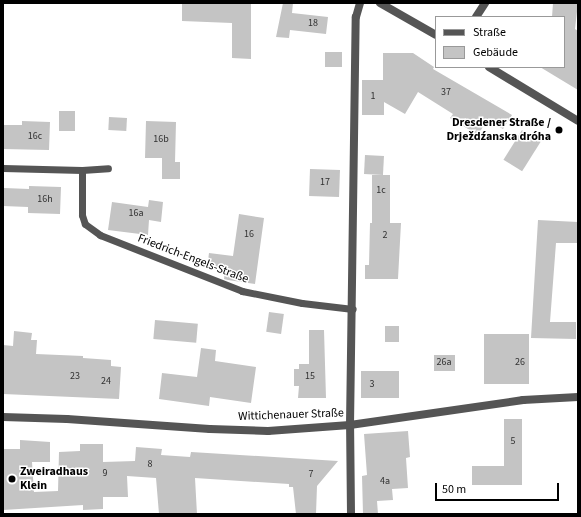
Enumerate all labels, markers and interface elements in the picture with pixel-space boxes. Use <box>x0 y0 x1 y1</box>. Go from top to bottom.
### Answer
legend <box>435 16 565 68</box>
house number: 18 <box>308 18 318 30</box>
text: Straße <box>473 24 506 41</box>
text: Gebäude <box>473 44 518 61</box>
house number: 37 <box>441 87 451 99</box>
house number: 1 <box>371 91 375 103</box>
place label: Dresdener Straße / Drježdźanska dróha <box>446 116 551 144</box>
marker: Dresdener Straße / Drježdźanska dróha <box>554 125 564 135</box>
house number: 16c <box>28 131 42 143</box>
house number: 16b <box>153 134 169 146</box>
house number: 17 <box>320 177 330 189</box>
house number: 1c <box>376 185 386 197</box>
house number: 16h <box>37 194 53 206</box>
house number: 16a <box>129 208 143 220</box>
house number: 16 <box>244 229 254 241</box>
house number: 2 <box>383 230 387 242</box>
street label: Friedrich-Engels-Straße <box>135 231 251 287</box>
house number: 26a <box>437 357 451 369</box>
house number: 26 <box>515 357 525 369</box>
house number: 23 <box>70 371 80 383</box>
house number: 15 <box>305 371 315 383</box>
house number: 24 <box>101 376 111 388</box>
house number: 3 <box>370 379 374 391</box>
street label: Wittichenauer Straße <box>238 406 344 424</box>
house number: 5 <box>511 436 515 448</box>
house number: 8 <box>148 459 152 471</box>
place label: Zweiradhaus Klein <box>20 465 88 493</box>
house number: 9 <box>103 468 107 480</box>
house number: 7 <box>309 469 313 481</box>
marker: Zweiradhaus Klein <box>7 474 17 484</box>
scale bar <box>437 475 561 501</box>
house number: 4a <box>380 476 390 488</box>
text: 50 m <box>442 481 466 498</box>

